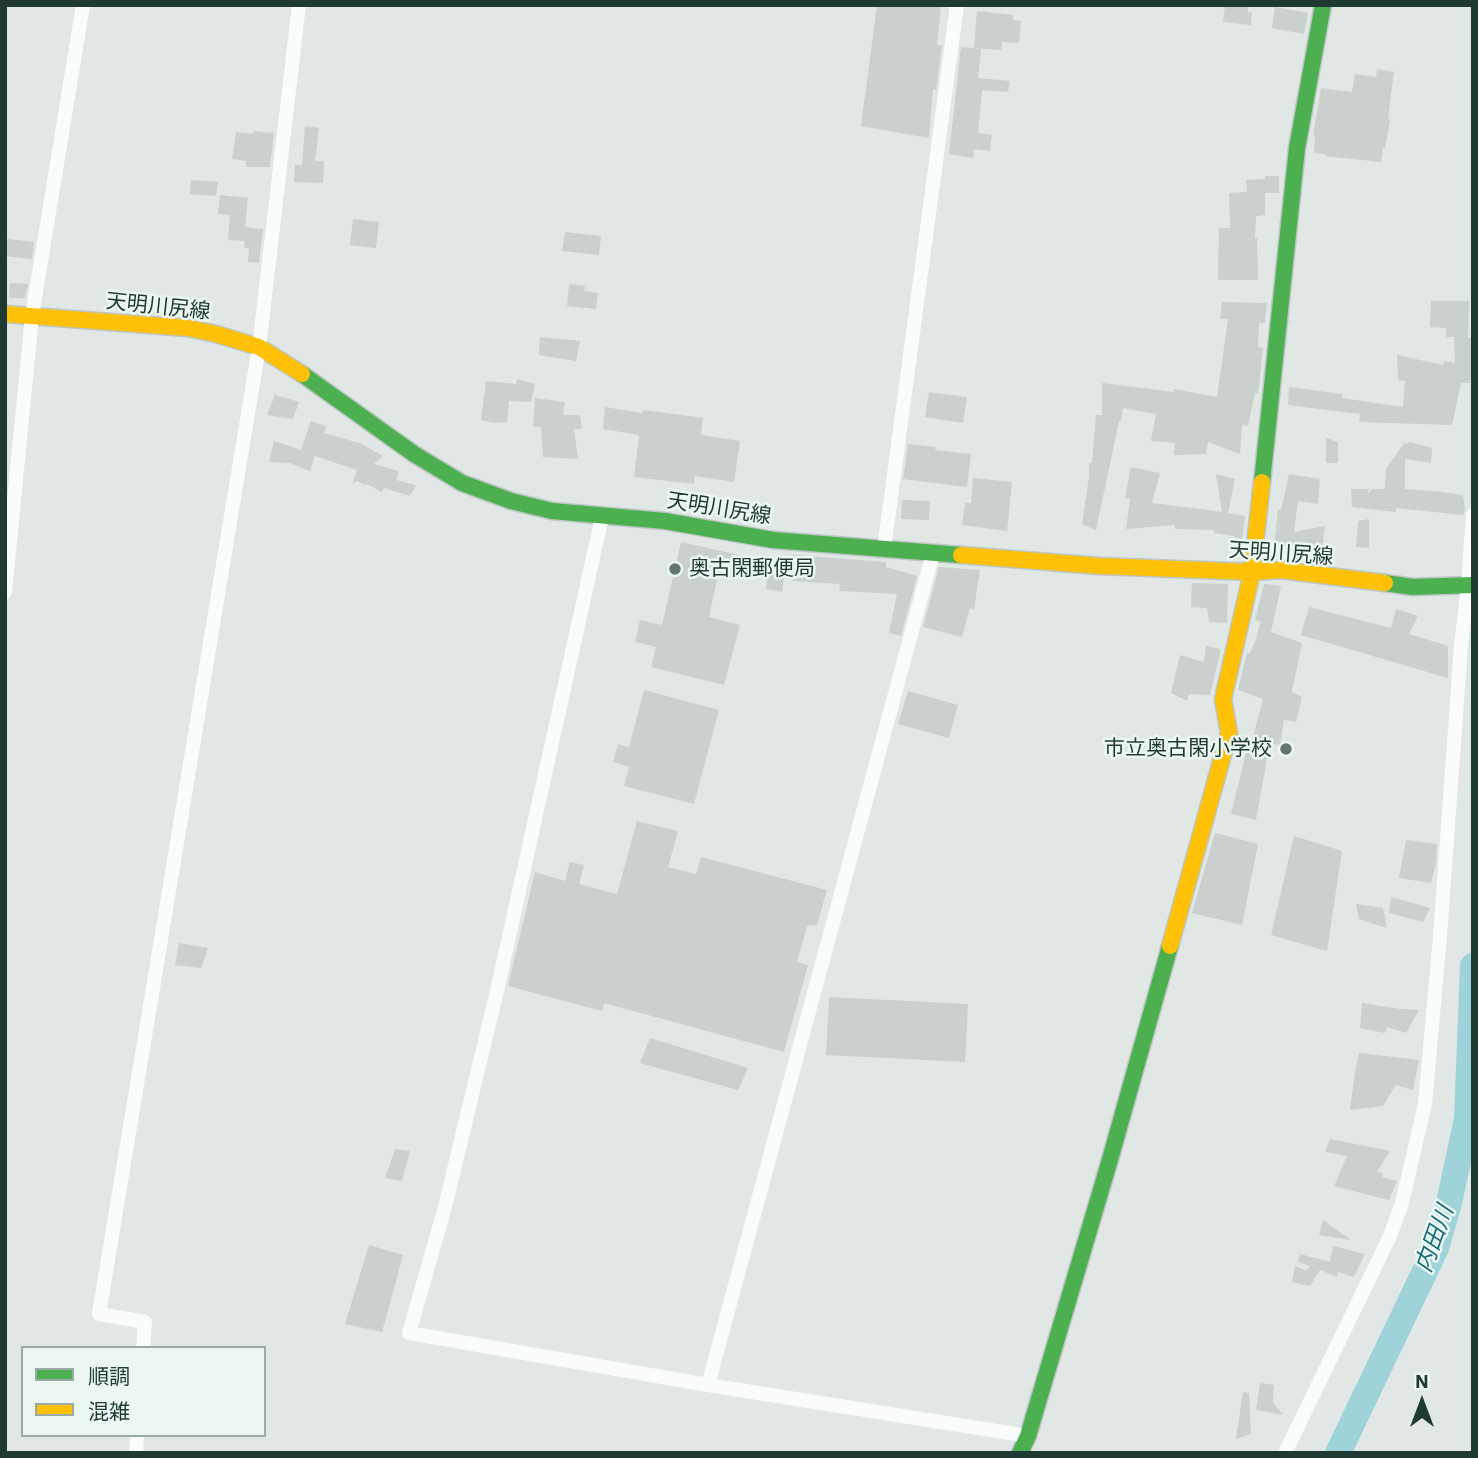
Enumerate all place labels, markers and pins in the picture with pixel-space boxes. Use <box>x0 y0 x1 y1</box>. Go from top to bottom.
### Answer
place label: 奥古閑郵便局 <box>689 556 815 582</box>
marker: 奥古閑郵便局 <box>667 561 683 577</box>
place label: 市立奥古閑小学校 <box>1104 736 1272 762</box>
marker: 市立奥古閑小学校 <box>1278 741 1294 757</box>

